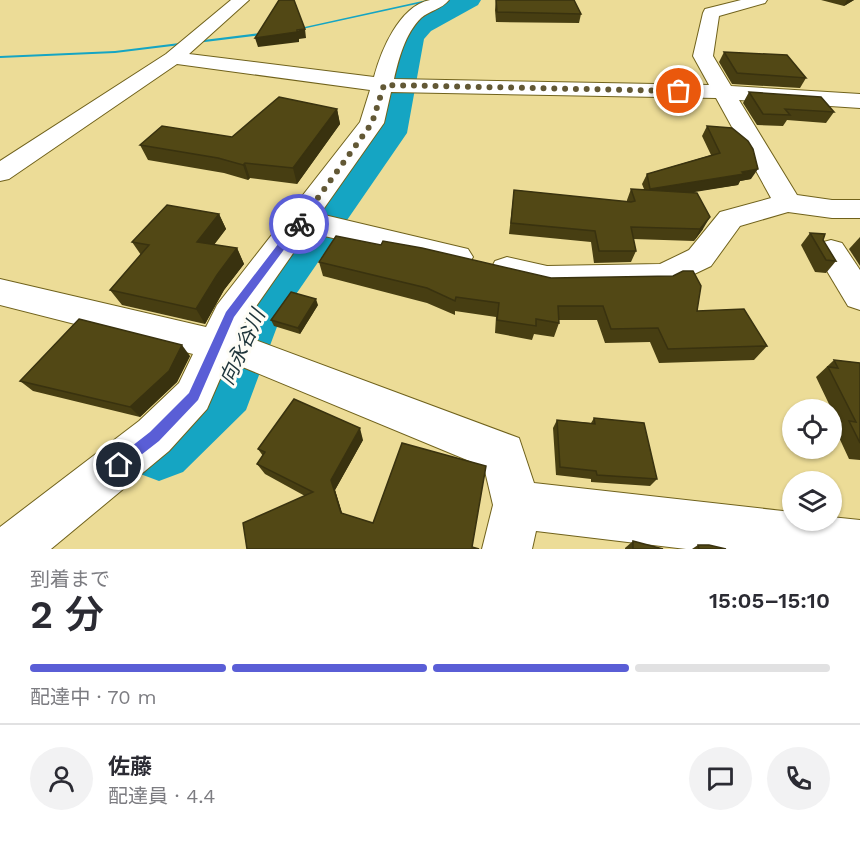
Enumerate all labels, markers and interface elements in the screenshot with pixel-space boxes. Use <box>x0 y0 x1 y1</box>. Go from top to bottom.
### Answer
pin <box>653 65 704 116</box>
icon: bag <box>662 74 695 107</box>
courier <box>269 194 329 254</box>
icon: bike <box>283 208 316 241</box>
water label: 向永谷川 <box>214 304 271 388</box>
map controls <box>782 399 842 531</box>
button: locate <box>782 399 842 459</box>
pin <box>93 439 144 490</box>
icon: home <box>102 448 135 481</box>
button: layers <box>782 471 842 531</box>
text: 到着まで <box>30 567 110 591</box>
text: 15:05–15:10 <box>709 588 830 613</box>
text: 2 分 <box>30 592 104 637</box>
text: 配達中 · 70 m <box>30 685 157 709</box>
button: person <box>30 747 93 810</box>
button: chat <box>689 747 752 810</box>
button: phone <box>767 747 830 810</box>
text: 佐藤 <box>108 754 152 779</box>
text: 配達員 · 4.4 <box>108 784 216 808</box>

